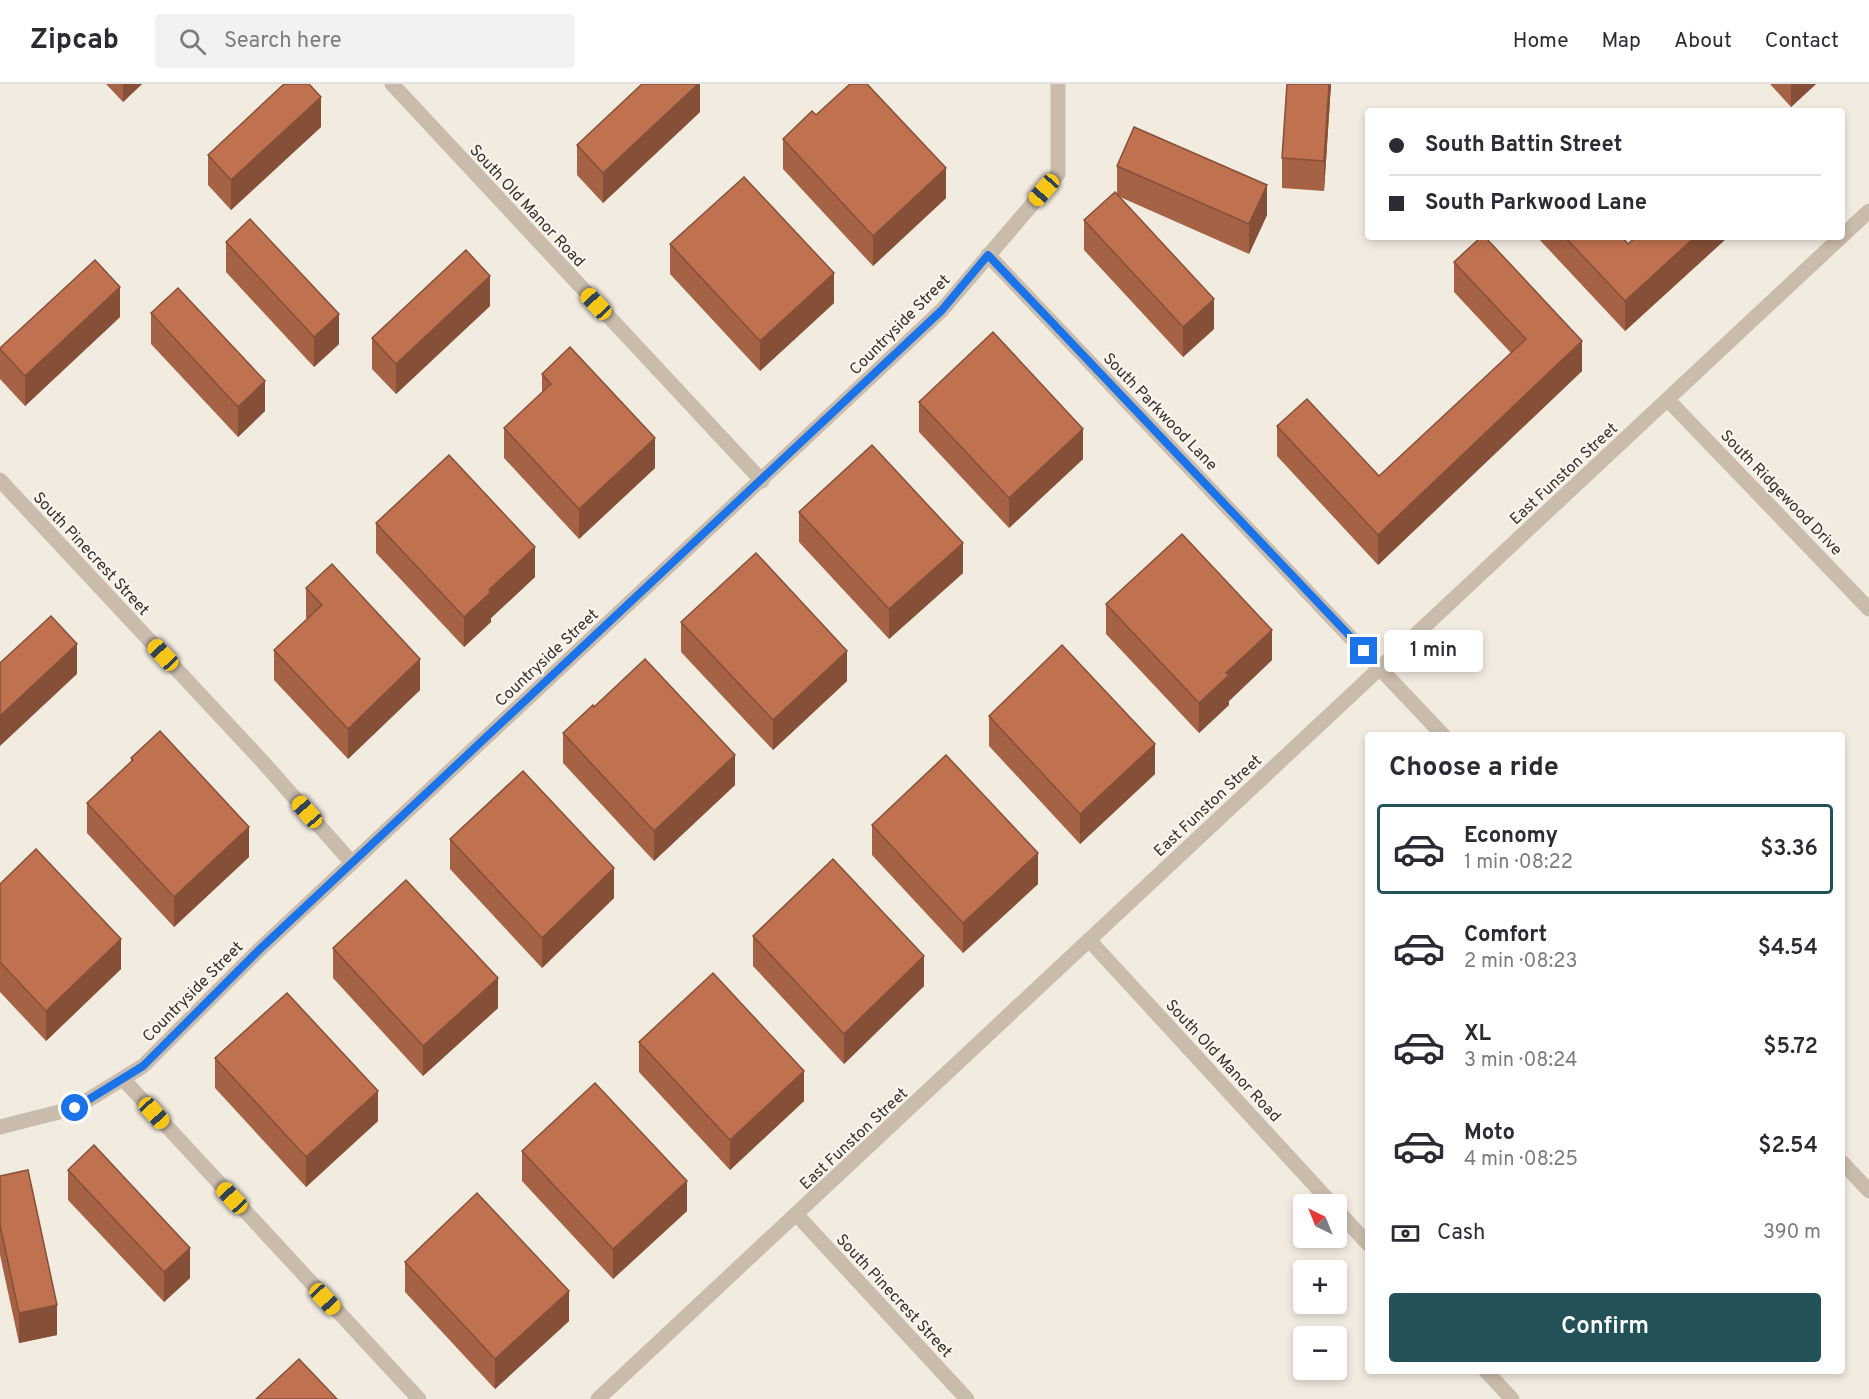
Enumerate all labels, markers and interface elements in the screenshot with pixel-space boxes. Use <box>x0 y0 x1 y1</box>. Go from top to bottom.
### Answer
search box <box>155 14 575 68</box>
text: Zipcab <box>30 23 119 59</box>
icon: search <box>176 25 209 58</box>
text: Search here <box>224 28 341 55</box>
text: Home <box>1513 28 1569 55</box>
text: Map <box>1602 28 1641 55</box>
text: About <box>1674 28 1732 55</box>
text: Contact <box>1765 28 1839 55</box>
text: South Battin Street <box>1425 132 1622 159</box>
street label: South Old Manor Road <box>464 141 589 272</box>
car <box>1025 171 1063 209</box>
text: South Parkwood Lane <box>1425 190 1647 217</box>
street label: Countryside Street <box>846 271 955 380</box>
car <box>577 285 615 323</box>
street label: South Parkwood Lane <box>1098 349 1221 476</box>
street label: East Funston Street <box>1506 419 1623 530</box>
street label: South Ridgewood Drive <box>1715 426 1846 560</box>
street label: South Pinecrest Street <box>28 488 153 620</box>
street label: Countryside Street <box>491 605 603 712</box>
callout: 1 min <box>1385 630 1484 672</box>
car <box>144 636 182 674</box>
route end <box>1350 637 1377 664</box>
text: 1 min <box>1410 638 1457 664</box>
street label: East Funston Street <box>1150 751 1267 862</box>
text: Choose a ride <box>1389 751 1559 785</box>
car <box>288 793 326 831</box>
icon: car <box>1392 822 1446 876</box>
text: Economy <box>1464 823 1558 850</box>
text: $3.36 <box>1760 836 1818 863</box>
text: 1 min · 08:22 <box>1464 850 1573 876</box>
icon: car <box>1392 921 1446 975</box>
text: Comfort <box>1464 922 1547 949</box>
text: $4.54 <box>1758 935 1818 962</box>
street label: Countryside Street <box>139 938 248 1047</box>
text: 2 min · 08:23 <box>1464 949 1577 975</box>
street label: South Old Manor Road <box>1160 996 1285 1127</box>
icon: car <box>1392 1020 1446 1074</box>
text: XL <box>1464 1021 1491 1048</box>
text: $5.72 <box>1763 1034 1818 1061</box>
text: 3 min · 08:24 <box>1464 1048 1577 1074</box>
street label: East Funston Street <box>796 1084 913 1195</box>
route start <box>61 1094 88 1121</box>
car <box>135 1094 173 1132</box>
icon: car <box>1392 1119 1446 1173</box>
text: Moto <box>1464 1120 1515 1147</box>
text: $2.54 <box>1758 1133 1818 1160</box>
text: 4 min · 08:25 <box>1464 1147 1578 1173</box>
car <box>213 1179 251 1217</box>
north arrow <box>1293 1194 1347 1248</box>
map controls <box>1293 1194 1347 1380</box>
icon: cash <box>1389 1217 1422 1250</box>
text: Cash <box>1437 1220 1486 1247</box>
text: 390 m <box>1763 1220 1821 1246</box>
street label: South Pinecrest Street <box>831 1230 956 1362</box>
button: + <box>1293 1260 1347 1314</box>
car <box>306 1280 344 1318</box>
button: Confirm <box>1389 1293 1821 1362</box>
button: − <box>1293 1326 1347 1380</box>

